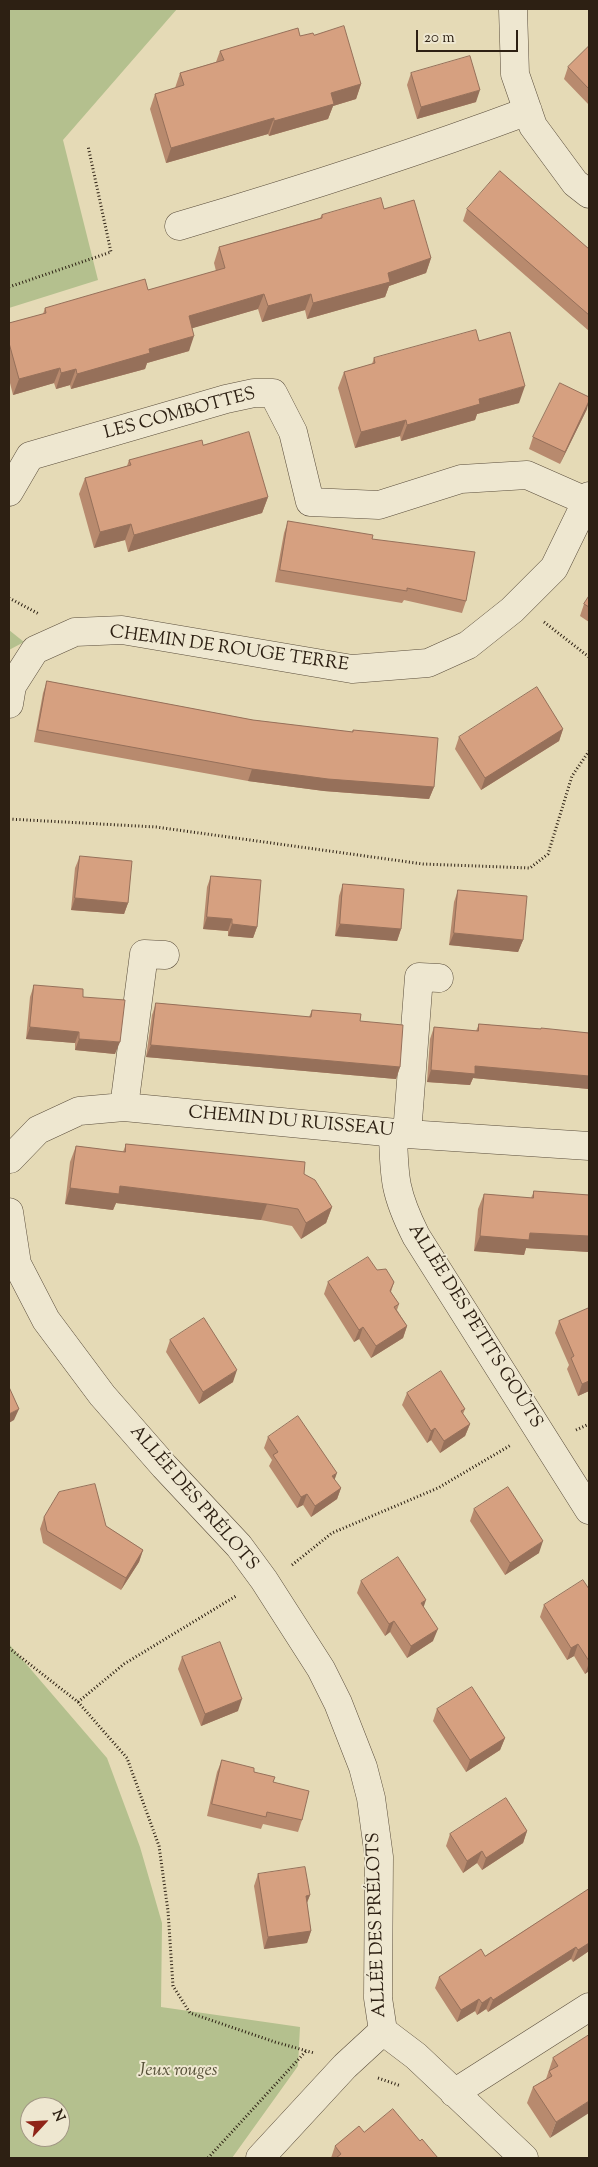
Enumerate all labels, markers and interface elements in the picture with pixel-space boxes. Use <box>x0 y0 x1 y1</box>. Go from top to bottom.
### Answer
scale bar <box>418 20 520 52</box>
text: 20 m <box>424 28 455 49</box>
street label: LES COMBOTTES <box>102 384 258 446</box>
street label: CHEMIN DE ROUGE TERRE <box>108 623 350 677</box>
street label: CHEMIN DU RUISSEAU <box>187 1103 395 1143</box>
street label: ALLÉE DES PETITS GOÛTS <box>402 1221 546 1433</box>
street label: ALLÉE DES PRÉLOTS <box>124 1422 262 1576</box>
street label: ALLÉE DES PRÉLOTS <box>364 1832 392 2018</box>
park label: Jeux rouges <box>139 2061 217 2083</box>
north arrow <box>20 2097 70 2147</box>
text: N <box>46 2107 69 2125</box>

